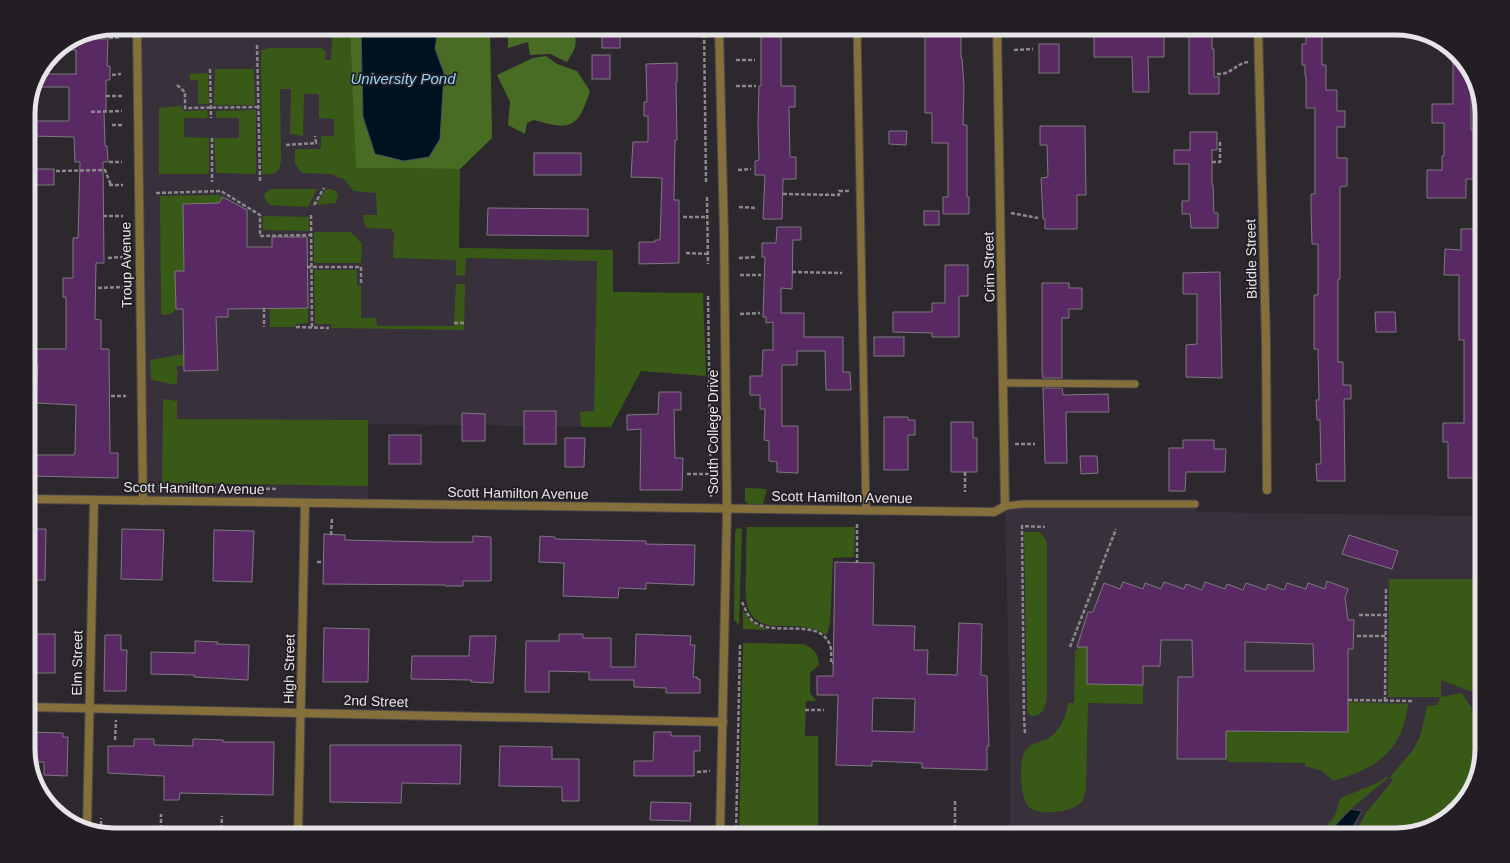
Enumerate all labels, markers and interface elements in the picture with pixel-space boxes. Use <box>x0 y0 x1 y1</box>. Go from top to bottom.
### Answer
water label: University Pond <box>350 70 456 87</box>
street label: Biddle Street <box>1242 219 1260 299</box>
street label: Troup Avenue <box>117 221 135 308</box>
street label: Crim Street <box>980 231 998 303</box>
street label: South College Drive <box>705 370 721 494</box>
street label: Scott Hamilton Avenue <box>123 479 265 497</box>
street label: Scott Hamilton Avenue <box>447 484 589 502</box>
street label: Scott Hamilton Avenue <box>771 488 913 506</box>
street label: Elm Street <box>68 630 86 696</box>
street label: High Street <box>280 634 298 704</box>
street label: 2nd Street <box>343 692 409 710</box>

